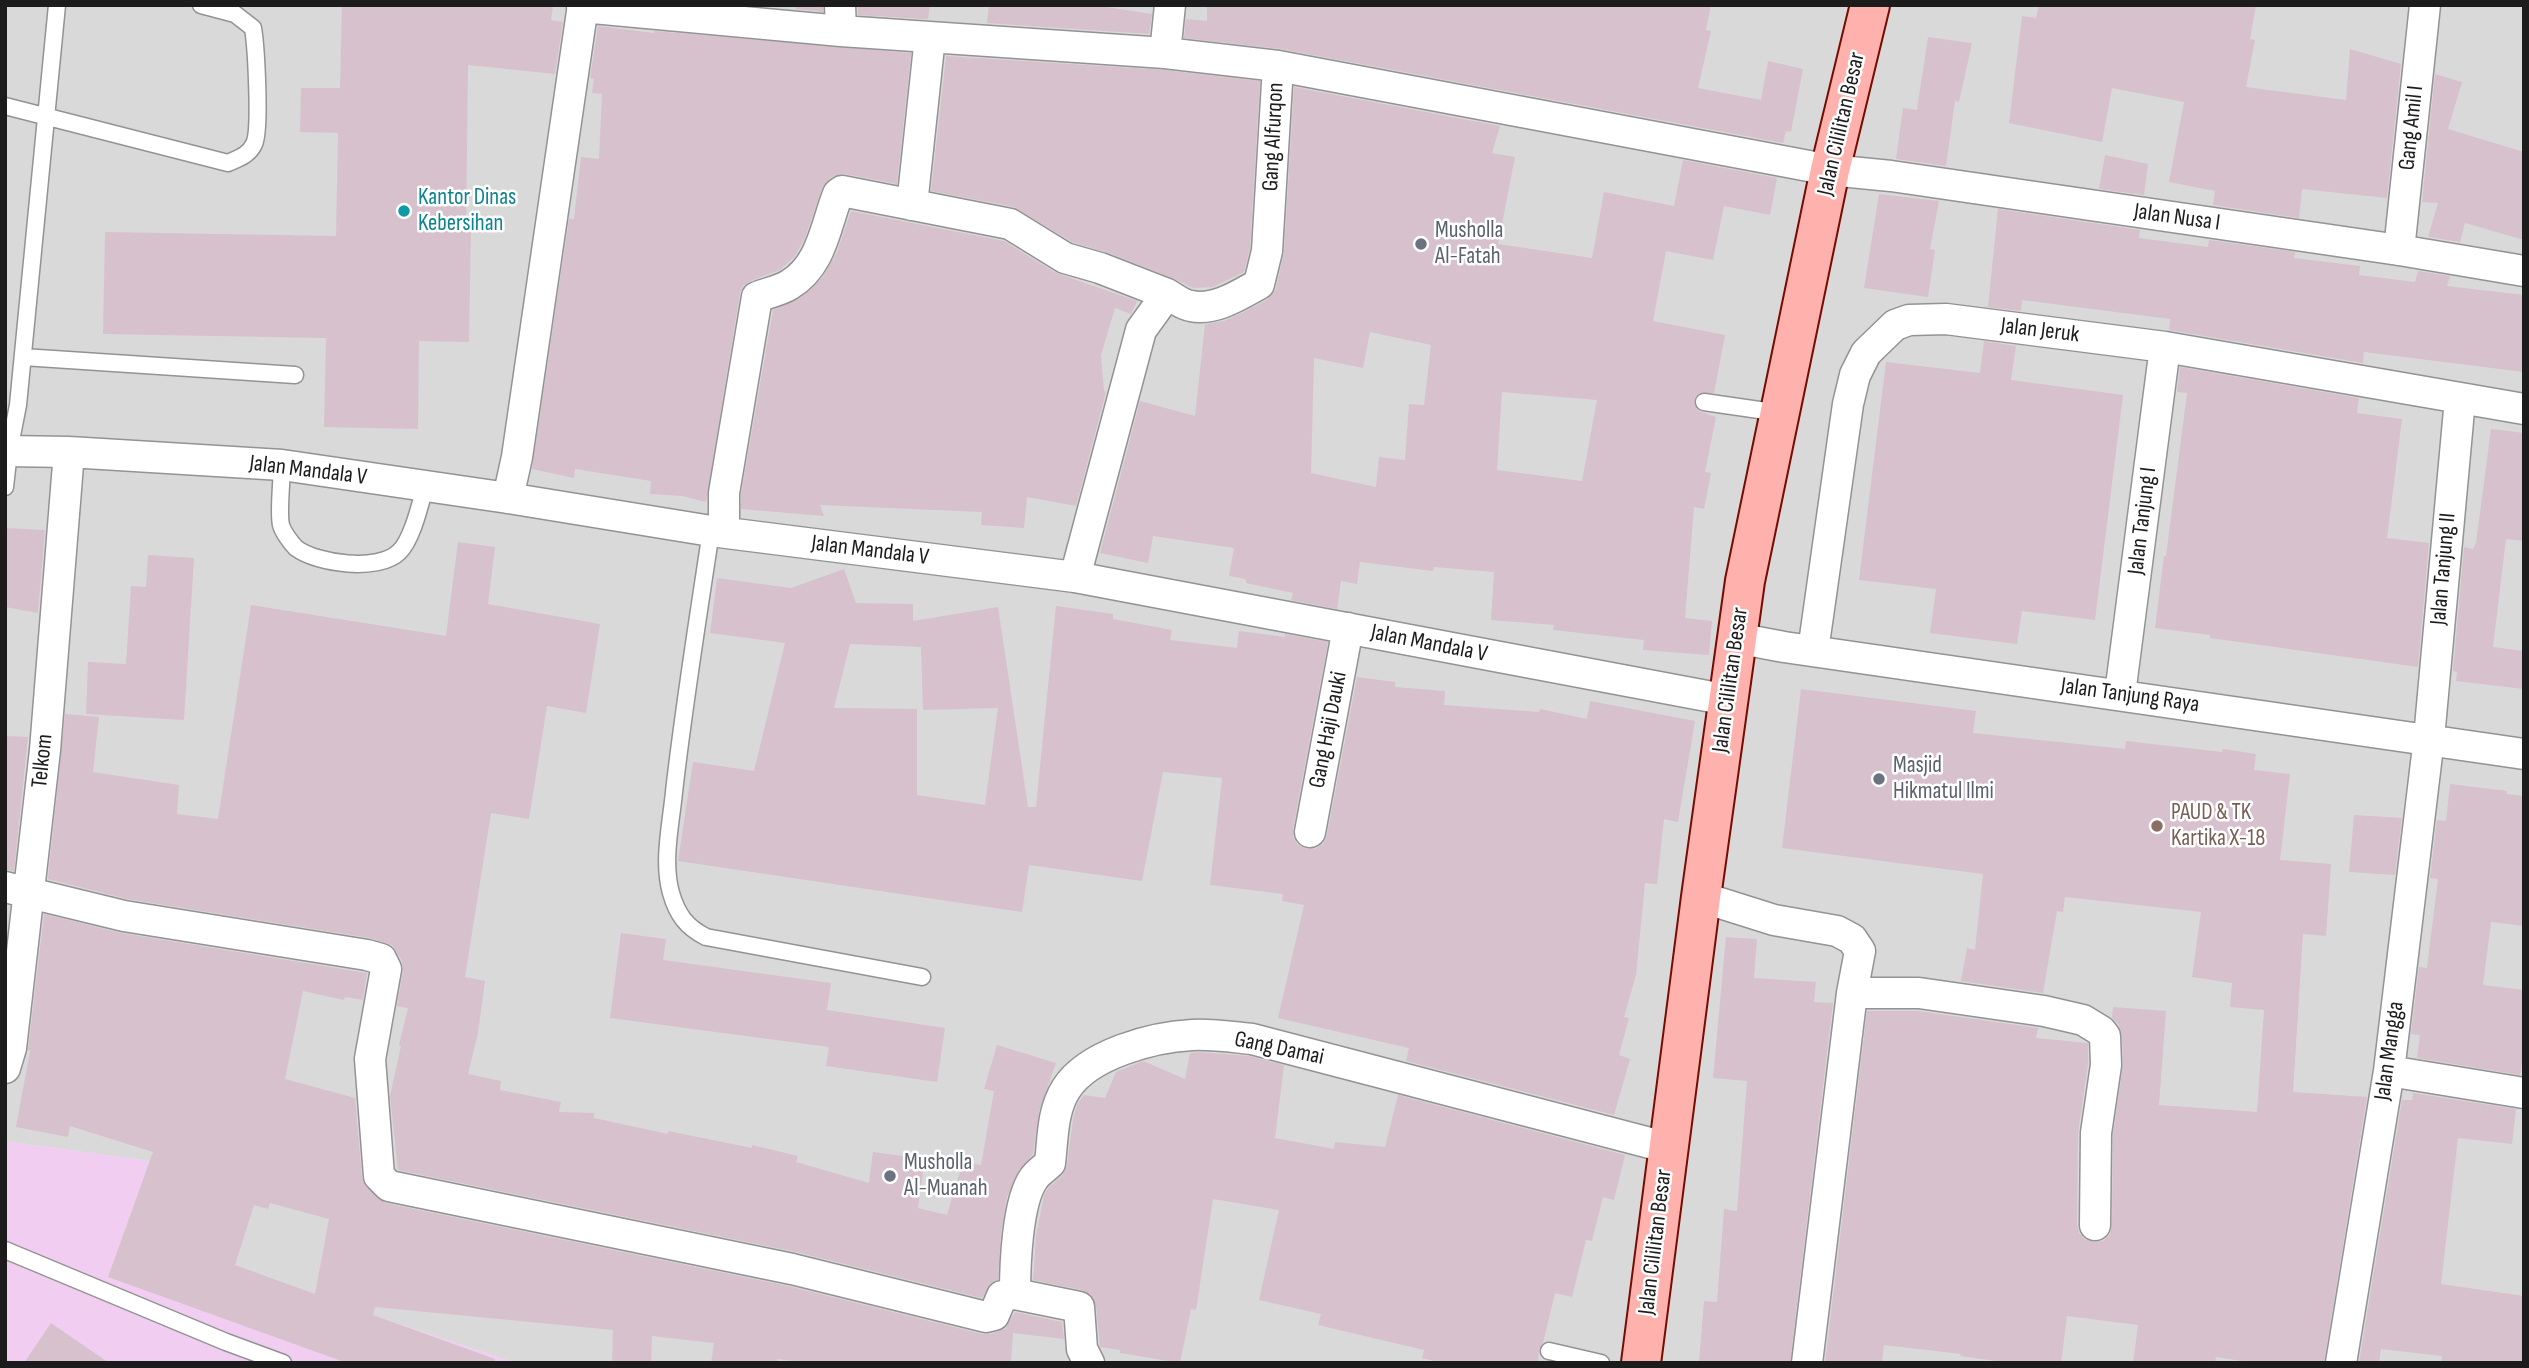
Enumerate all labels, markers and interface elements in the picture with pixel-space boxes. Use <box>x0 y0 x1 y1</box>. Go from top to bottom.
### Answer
street label: Jalan Cililitan Besar <box>1812 50 1872 198</box>
street label: Gang Alfurqon <box>1257 82 1291 192</box>
street label: Gang Amil I <box>2394 84 2430 172</box>
place label: Kantor Dinas Kebersihan <box>418 184 516 238</box>
street label: Jalan Nusa I <box>2132 198 2222 238</box>
marker: Kantor Dinas Kebersihan <box>396 203 412 219</box>
place label: Musholla Al-Fatah <box>1435 217 1503 271</box>
marker: Musholla Al-Fatah <box>1413 236 1429 252</box>
street label: Jalan Jeruk <box>1999 312 2081 350</box>
street label: Jalan Mandala V <box>248 450 368 492</box>
street label: Jalan Tanjung I <box>2123 466 2163 576</box>
street label: Jalan Tanjung II <box>2425 512 2463 626</box>
street label: Jalan Mandala V <box>810 530 930 572</box>
street label: Jalan Cililitan Besar <box>1707 606 1755 754</box>
street label: Jalan Mandala V <box>1368 619 1490 669</box>
street label: Gang Haji Dauki <box>1304 669 1354 791</box>
street label: Jalan Tanjung Raya <box>2059 673 2201 719</box>
street label: Telkom <box>26 733 60 789</box>
place label: Masjid Hikmatul Ilmi <box>1893 752 1994 806</box>
marker: Masjid Hikmatul Ilmi <box>1871 771 1887 787</box>
place label: PAUD & TK Kartika X-18 <box>2171 799 2265 853</box>
marker: PAUD & TK Kartika X-18 <box>2149 818 2165 834</box>
street label: Jalan Mangga <box>2369 1000 2411 1102</box>
street label: Gang Damai <box>1232 1026 1326 1072</box>
place label: Musholla Al-Muanah <box>904 1149 988 1203</box>
marker: Musholla Al-Muanah <box>882 1168 898 1184</box>
street label: Jalan Cililitan Besar <box>1633 1168 1679 1316</box>

